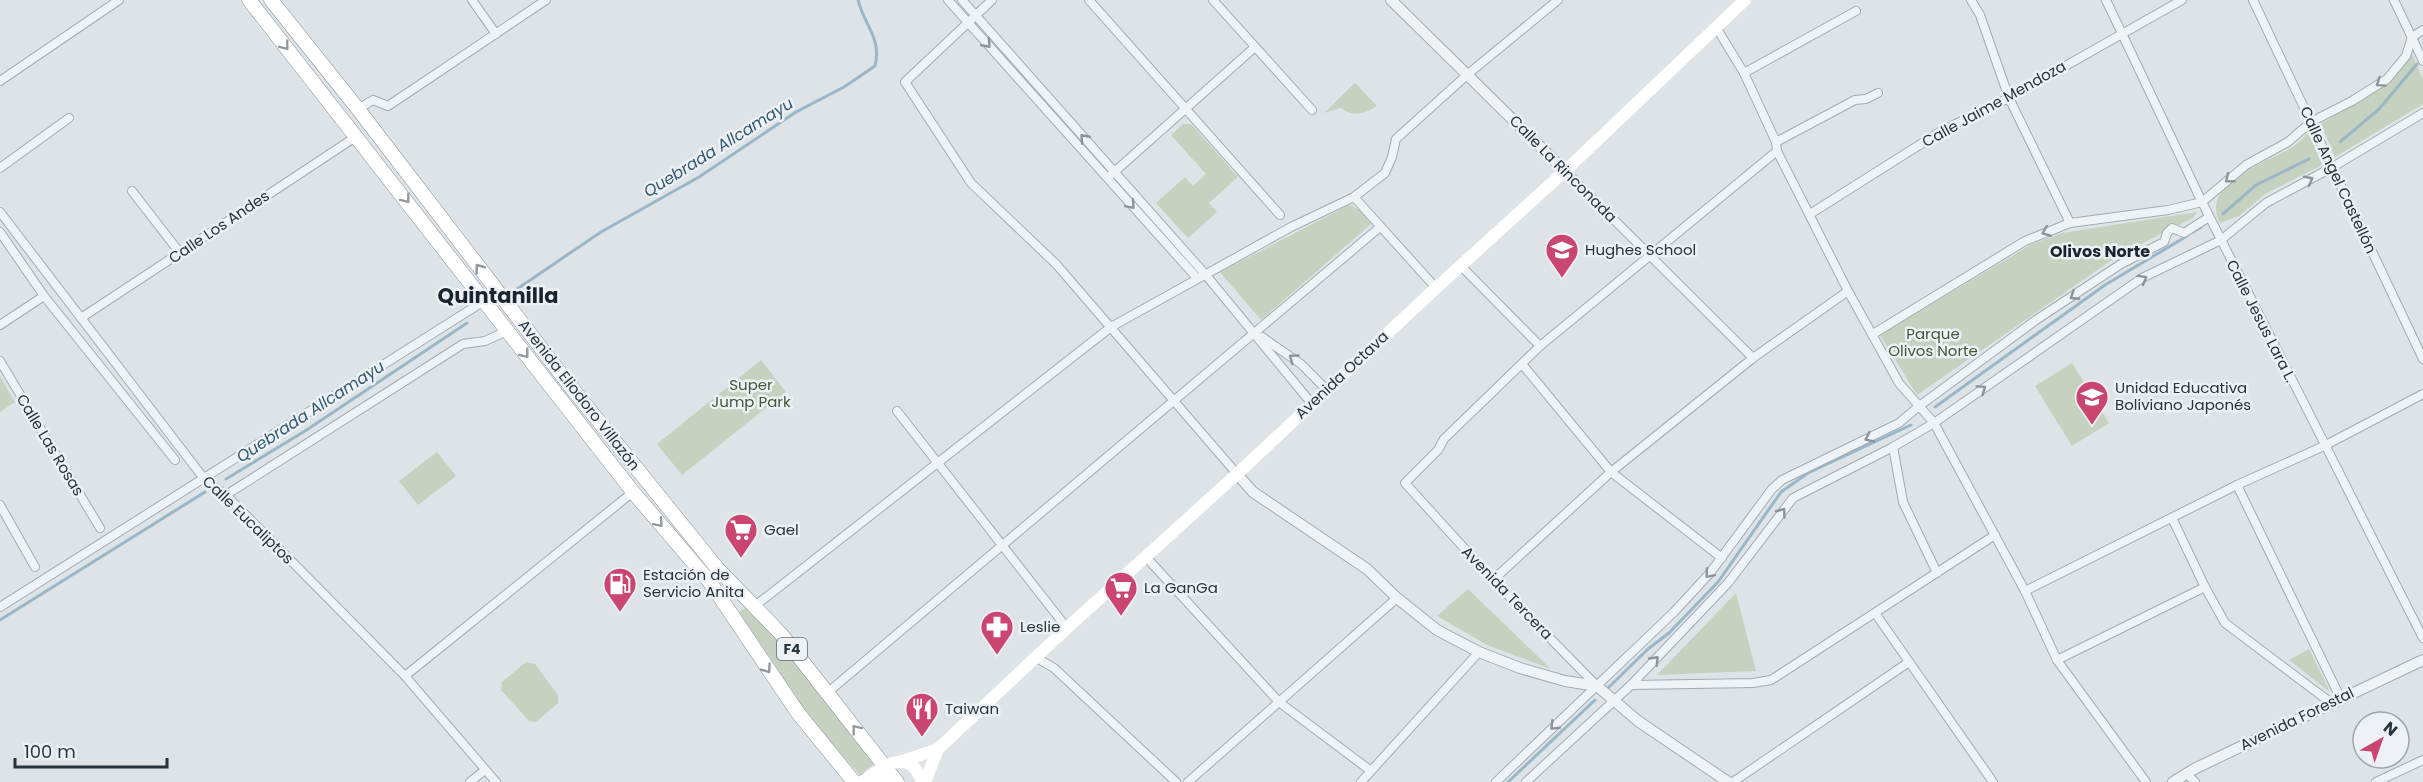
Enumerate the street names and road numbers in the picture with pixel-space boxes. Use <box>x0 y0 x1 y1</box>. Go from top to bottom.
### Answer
street label: Calle Jaime Mendoza <box>1918 55 2069 152</box>
street label: Calle Angel Castellón <box>2295 103 2382 257</box>
street label: Calle La Rinconada <box>1505 110 1622 227</box>
street label: Calle Los Andes <box>164 185 273 268</box>
street label: Calle Jesus Lara L. <box>2221 256 2301 386</box>
street label: Avenida Eliodoro Villazón <box>514 315 645 475</box>
street label: Avenida Octava <box>1290 326 1393 423</box>
street label: Calle Las Rosas <box>12 390 89 500</box>
street label: Calle Eucaliptos <box>198 471 299 569</box>
street label: Avenida Tercera <box>1457 541 1557 644</box>
road number: F4 <box>777 638 807 660</box>
street label: Avenida Forestal <box>2236 682 2357 755</box>

